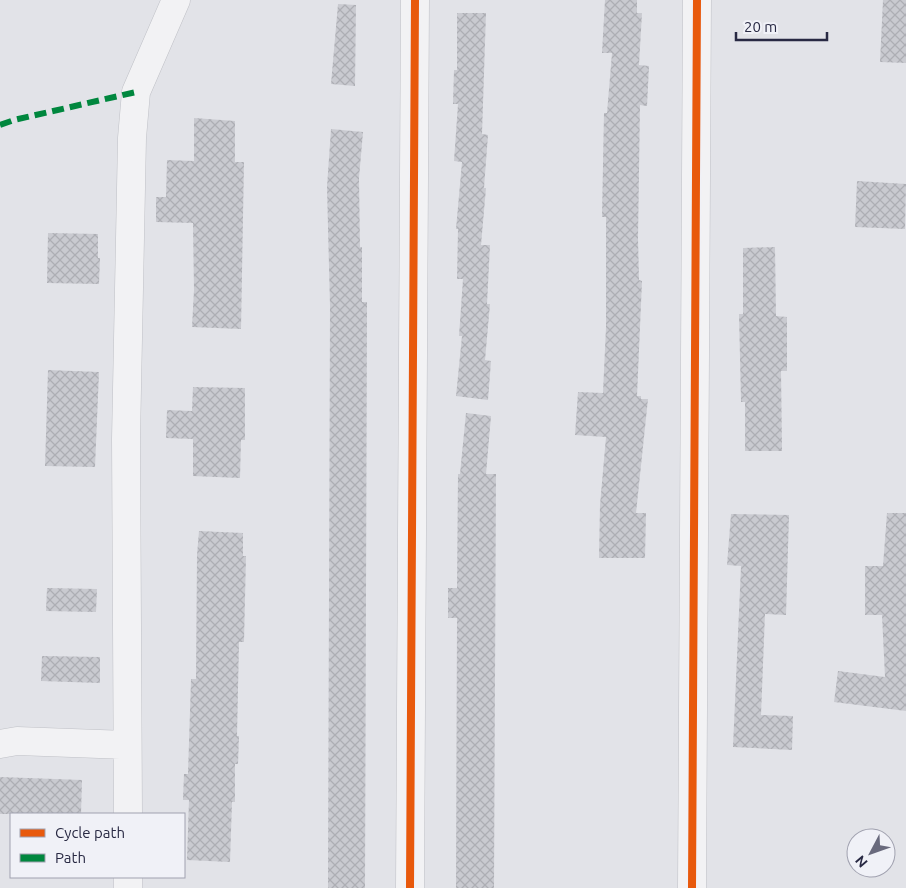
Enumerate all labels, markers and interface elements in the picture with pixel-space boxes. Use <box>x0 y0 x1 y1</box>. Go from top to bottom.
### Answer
scale bar <box>736 10 827 42</box>
text: 20 m <box>744 18 777 35</box>
legend <box>10 813 185 878</box>
text: Cycle path <box>55 824 125 841</box>
north arrow <box>846 828 896 878</box>
text: Path <box>55 849 86 866</box>
text: N <box>852 852 871 871</box>

